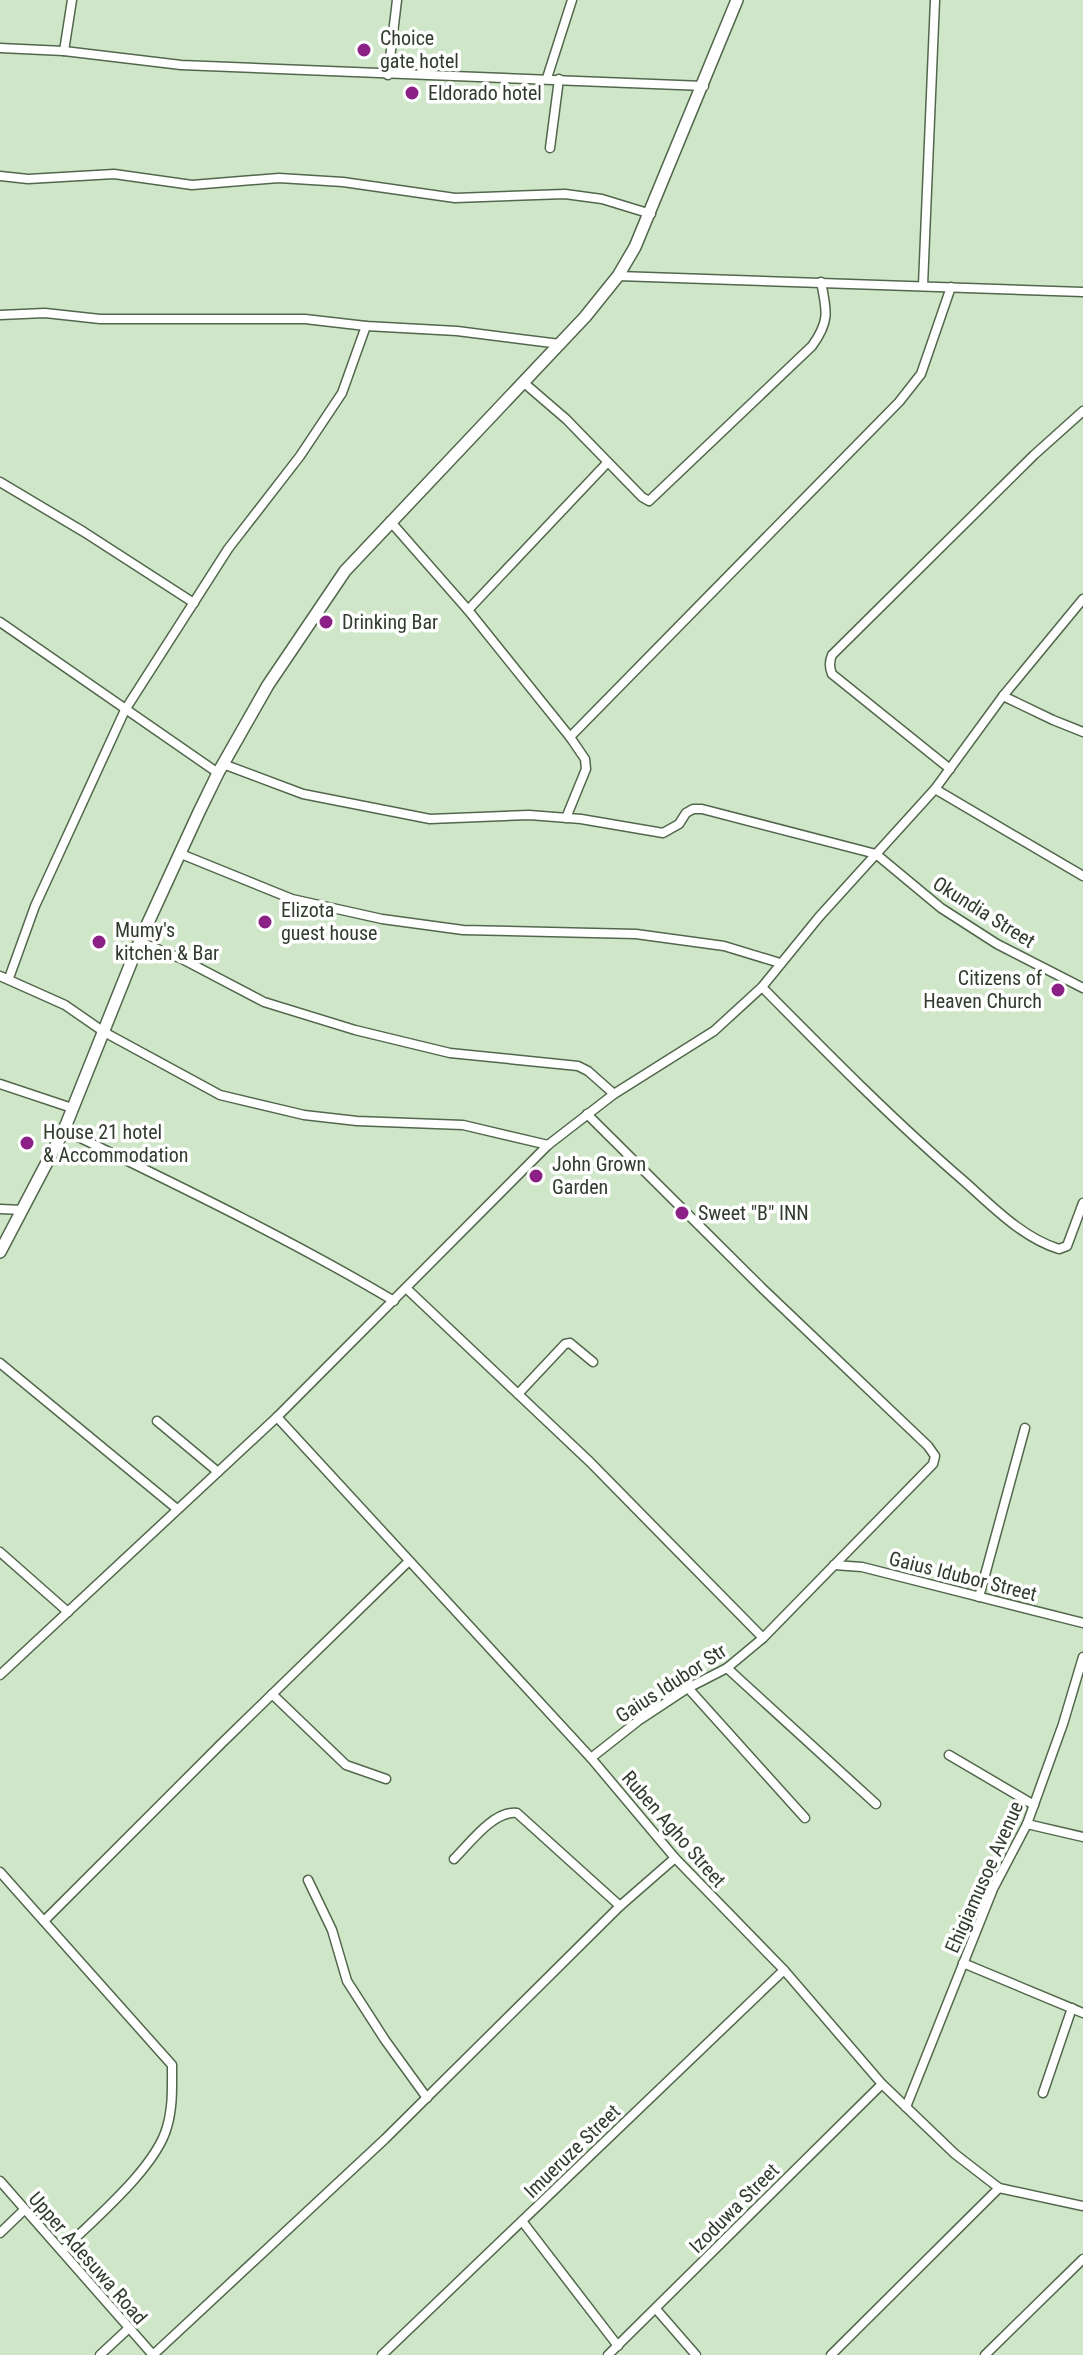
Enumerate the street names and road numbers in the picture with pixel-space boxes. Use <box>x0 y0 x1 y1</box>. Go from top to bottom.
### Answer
street label: Okundia Street <box>928 871 1040 953</box>
street label: Gaius Idubor Street <box>887 1546 1039 1606</box>
street label: Gaius Idubor Str <box>611 1638 731 1728</box>
street label: Ruben Agho Street <box>617 1766 731 1892</box>
street label: Ehigiamusoe Avenue <box>940 1797 1028 1957</box>
street label: Imueruze Street <box>519 2099 625 2203</box>
street label: Izoduwa Street <box>684 2158 784 2258</box>
street label: Upper Adesuwa Road <box>24 2187 152 2329</box>

